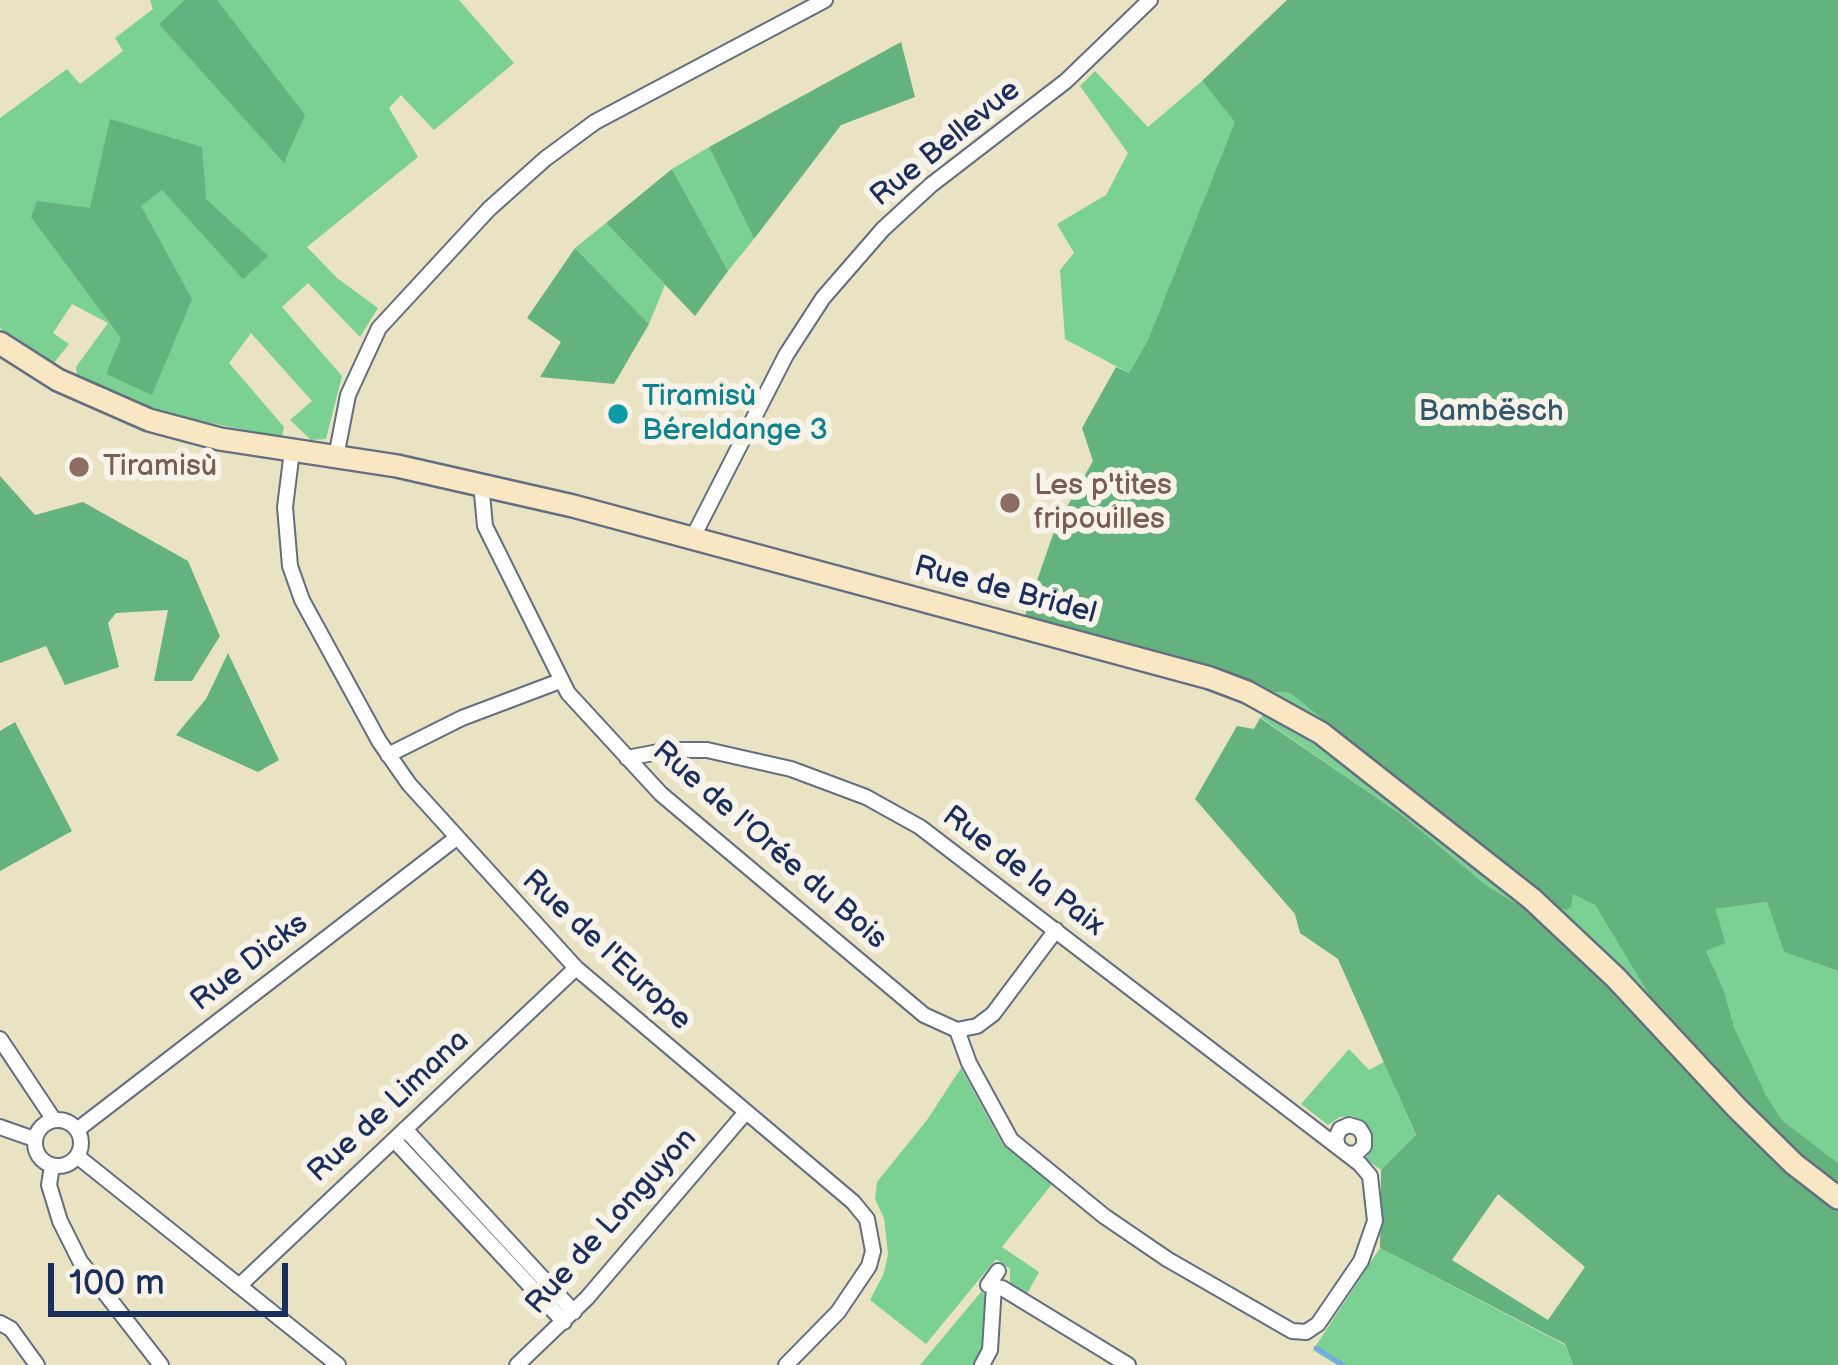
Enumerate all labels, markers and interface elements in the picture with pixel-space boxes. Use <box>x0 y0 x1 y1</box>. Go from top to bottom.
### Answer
street label: Rue Bellevue <box>864 73 1028 215</box>
place label: Tiramisù Béreldange 3 <box>642 379 828 450</box>
park label: Bambësch <box>1419 394 1563 430</box>
marker: Tiramisù Béreldange 3 <box>605 401 631 427</box>
place label: Tiramisù <box>103 449 217 485</box>
marker: Tiramisù <box>66 454 92 480</box>
place label: Les p'tites fripouilles <box>1034 468 1172 538</box>
marker: Les p'tites fripouilles <box>997 490 1023 516</box>
street label: Rue de Bridel <box>910 549 1100 633</box>
street label: Rue de l'Orée du Bois <box>644 734 894 958</box>
street label: Rue de la Paix <box>935 799 1111 945</box>
street label: Rue de l'Europe <box>514 863 698 1039</box>
street label: Rue Dicks <box>184 906 316 1020</box>
street label: Rue de Limana <box>301 1023 477 1191</box>
street label: Rue de Longuyon <box>519 1122 705 1322</box>
scale bar <box>54 1239 294 1313</box>
text: 100 m <box>69 1262 165 1305</box>

